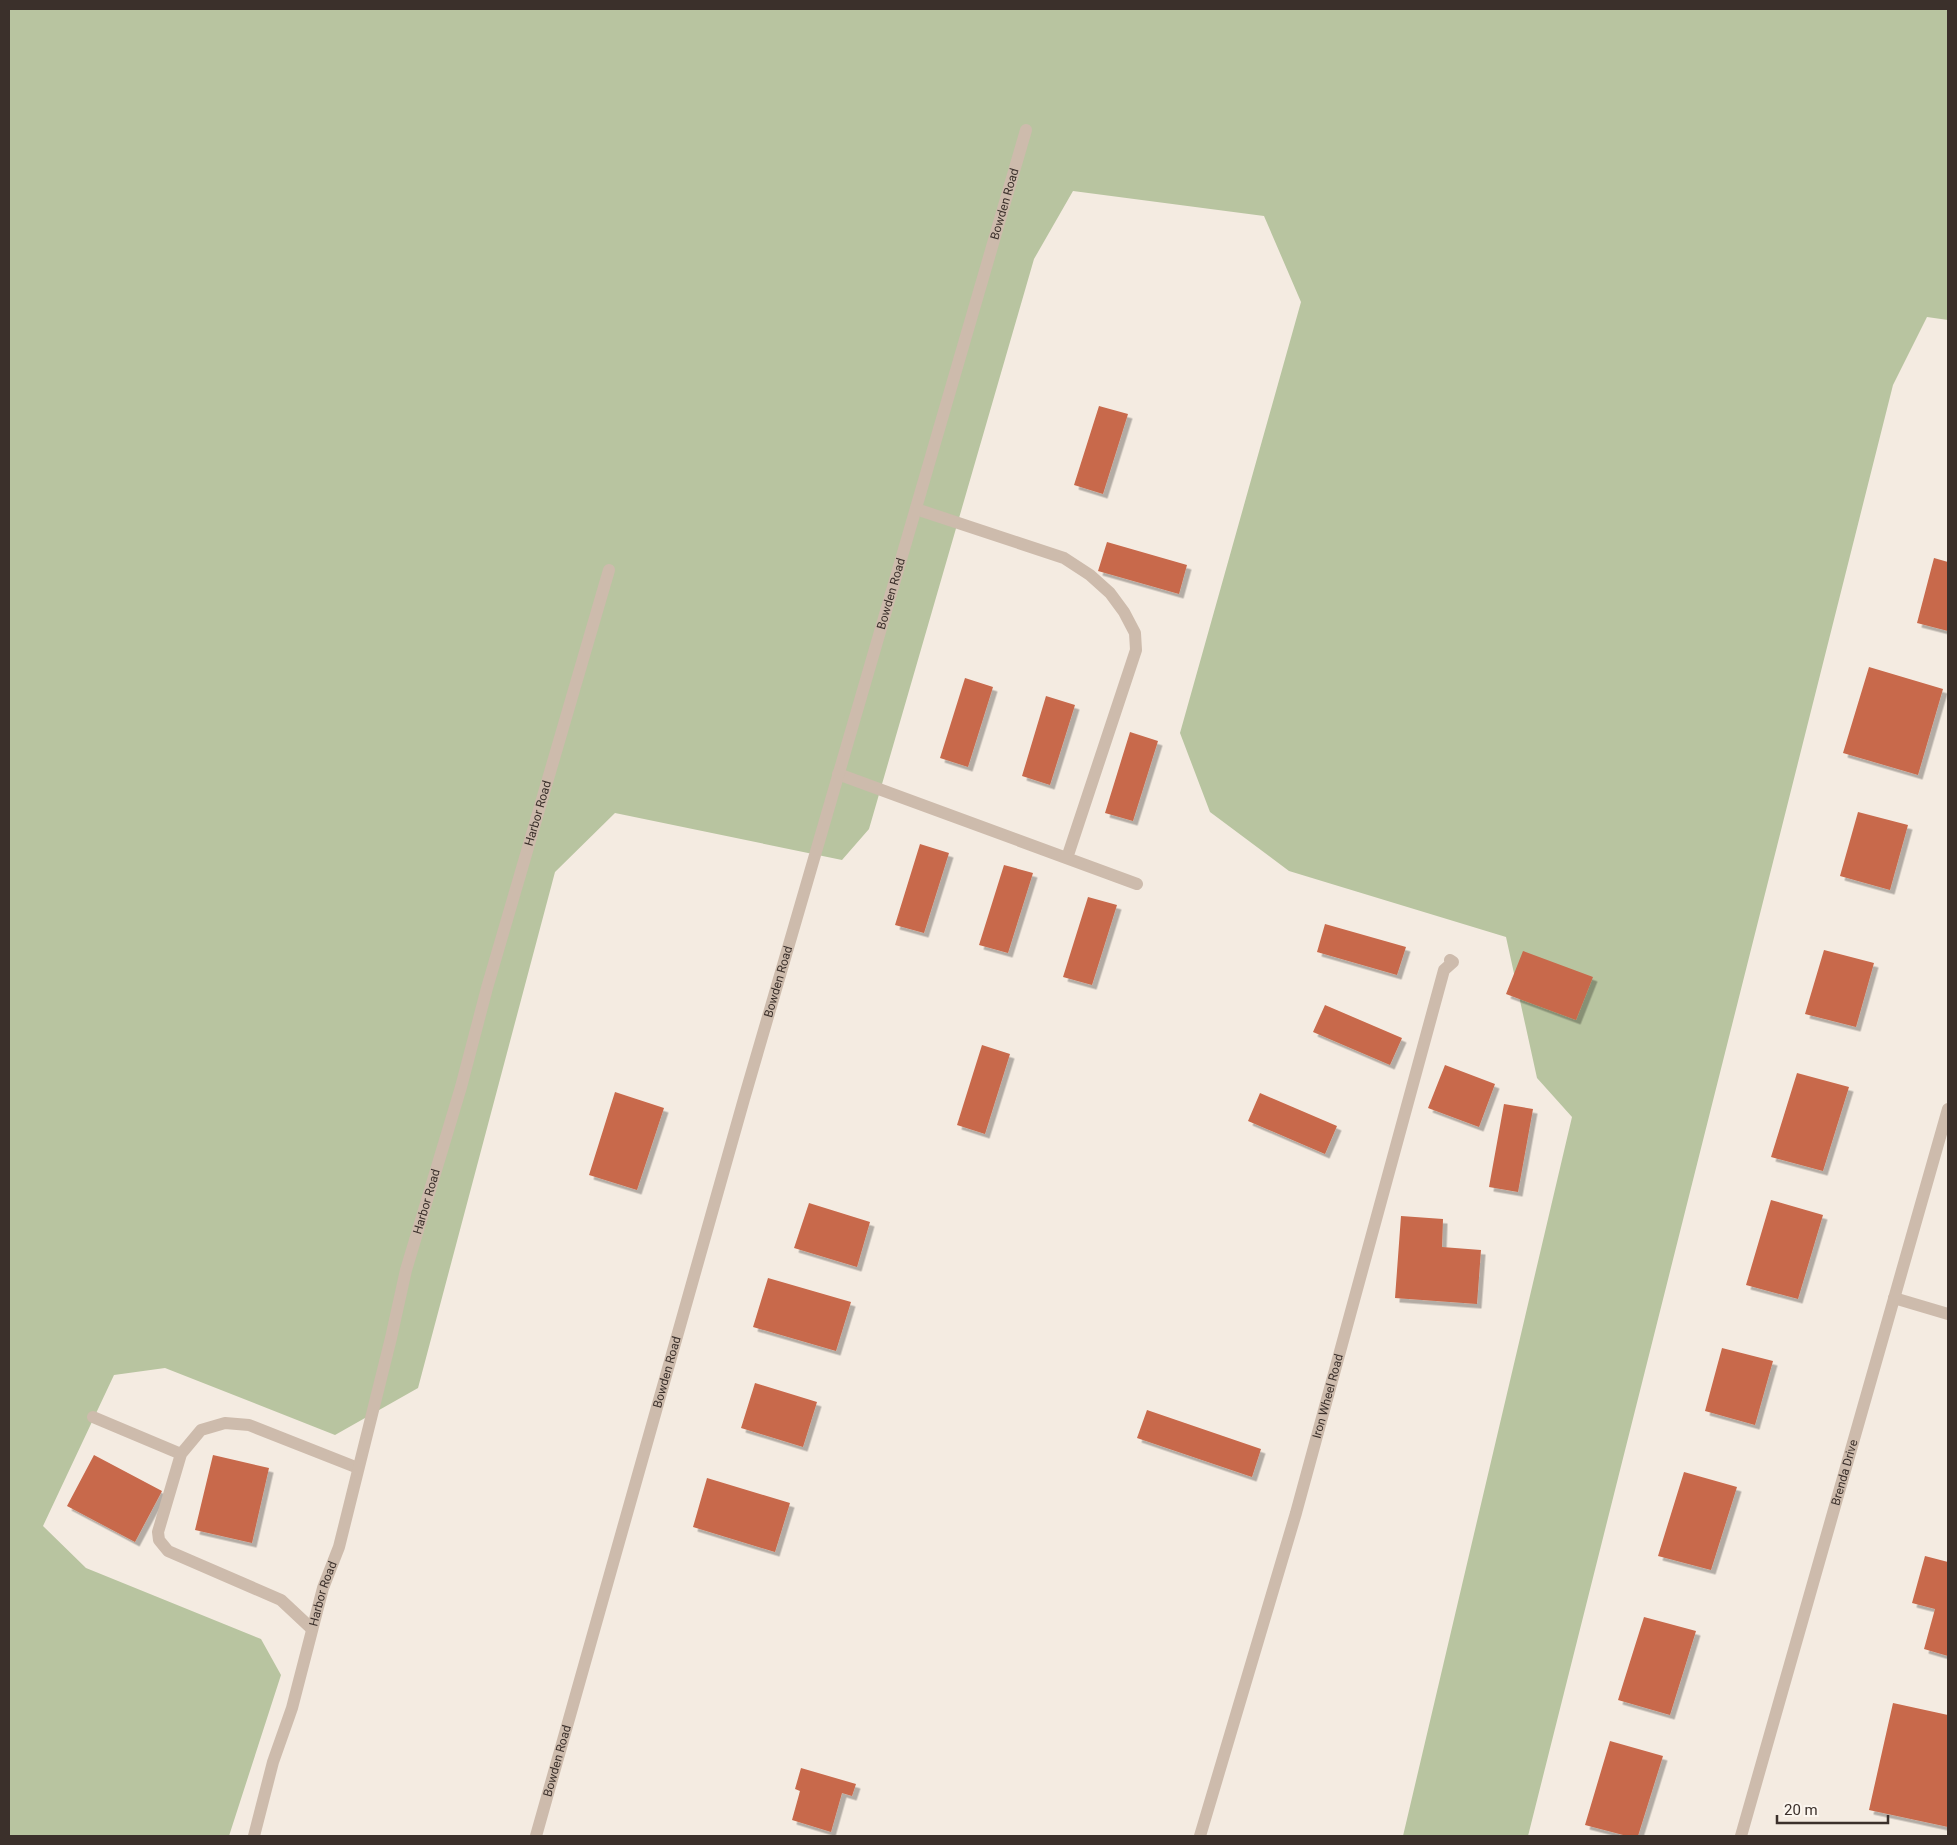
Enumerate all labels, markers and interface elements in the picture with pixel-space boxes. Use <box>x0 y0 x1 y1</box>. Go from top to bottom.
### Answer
street label: Bowden Road <box>987 167 1022 241</box>
street label: Bowden Road <box>874 556 908 631</box>
street label: Harbor Road <box>522 779 554 848</box>
street label: Bowden Road <box>761 944 795 1019</box>
street label: Harbor Road <box>410 1167 443 1236</box>
street label: Bowden Road <box>650 1335 684 1409</box>
street label: Iron Wheel Road <box>1310 1352 1346 1440</box>
street label: Brenda Drive <box>1829 1438 1861 1507</box>
street label: Harbor Road <box>306 1559 340 1628</box>
street label: Bowden Road <box>540 1724 574 1798</box>
scale bar <box>1777 1792 1888 1824</box>
text: 20 m <box>1784 1801 1818 1819</box>

